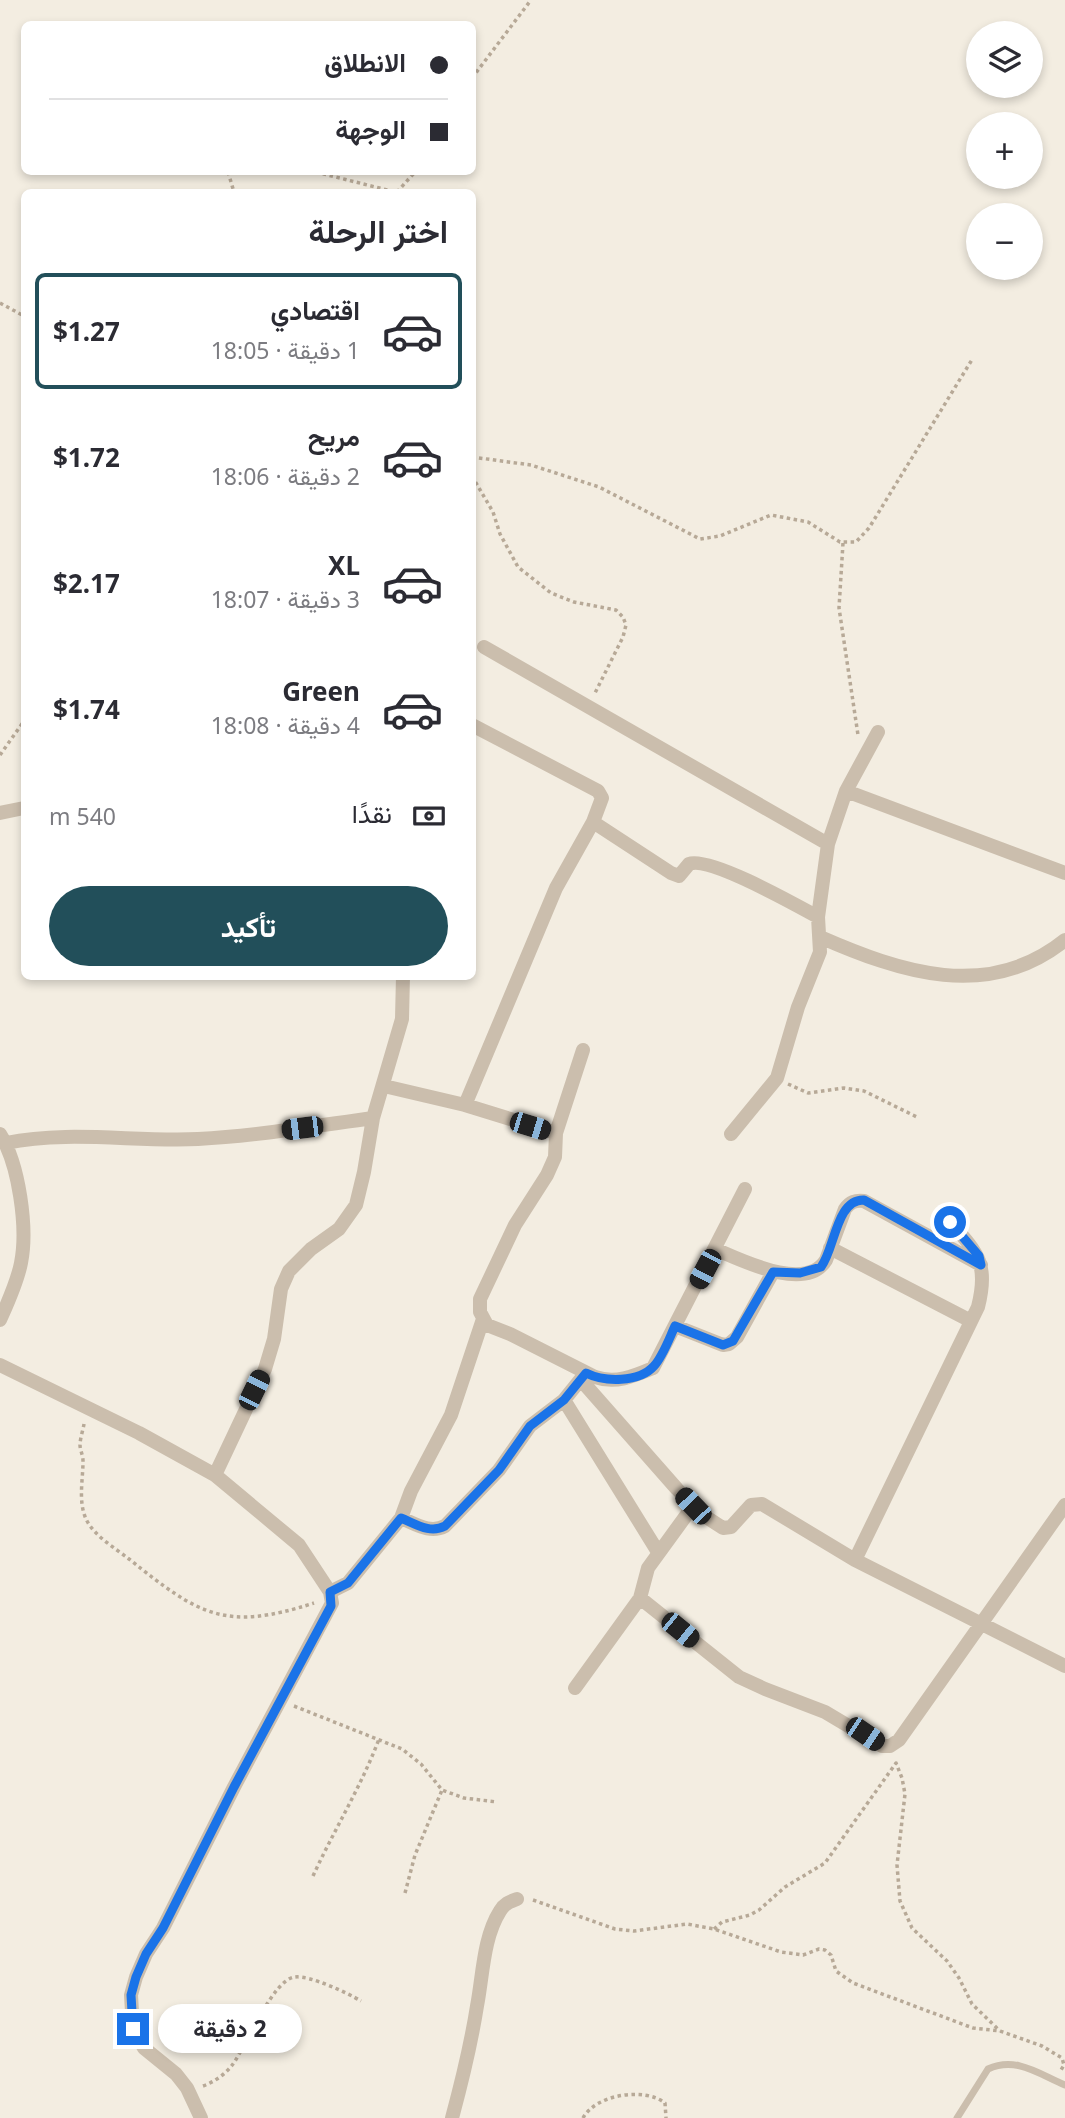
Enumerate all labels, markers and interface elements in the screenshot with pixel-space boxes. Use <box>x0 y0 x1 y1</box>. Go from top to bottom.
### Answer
map controls <box>966 21 1043 280</box>
button: layers <box>966 21 1043 98</box>
text: الانطلاق <box>324 44 406 80</box>
text: الوجهة <box>335 111 406 147</box>
button: + <box>966 112 1043 189</box>
button: − <box>966 203 1043 280</box>
text: اختر الرحلة <box>308 209 448 252</box>
text: اقتصادي <box>271 292 360 328</box>
icon: car <box>381 300 444 363</box>
text: $1.27 <box>53 313 120 349</box>
text: 1 دقيقة · 18:05 <box>211 334 360 366</box>
text: مريح <box>308 418 360 454</box>
icon: car <box>381 426 444 489</box>
text: $1.72 <box>53 439 120 475</box>
text: 2 دقيقة · 18:06 <box>211 460 360 492</box>
text: XL <box>328 547 360 583</box>
icon: car <box>381 552 444 615</box>
text: $2.17 <box>53 565 120 601</box>
text: 3 دقيقة · 18:07 <box>211 583 360 615</box>
text: Green <box>282 673 360 709</box>
icon: car <box>381 678 444 741</box>
text: $1.74 <box>53 691 120 727</box>
text: 4 دقيقة · 18:08 <box>211 709 360 741</box>
text: نقدًا <box>352 795 392 831</box>
icon: cash <box>410 797 448 835</box>
text: 540 m <box>49 800 116 832</box>
button: تأكيد <box>49 886 448 966</box>
car <box>507 1110 554 1142</box>
car <box>280 1115 325 1141</box>
route start <box>934 1206 966 1238</box>
car <box>686 1246 725 1292</box>
car <box>236 1367 273 1413</box>
car <box>671 1484 716 1528</box>
car <box>658 1609 703 1651</box>
car <box>842 1714 889 1754</box>
callout: 2 دقيقة <box>158 2004 301 2054</box>
text: 2 دقيقة <box>193 2012 267 2044</box>
route end <box>117 2013 149 2045</box>

